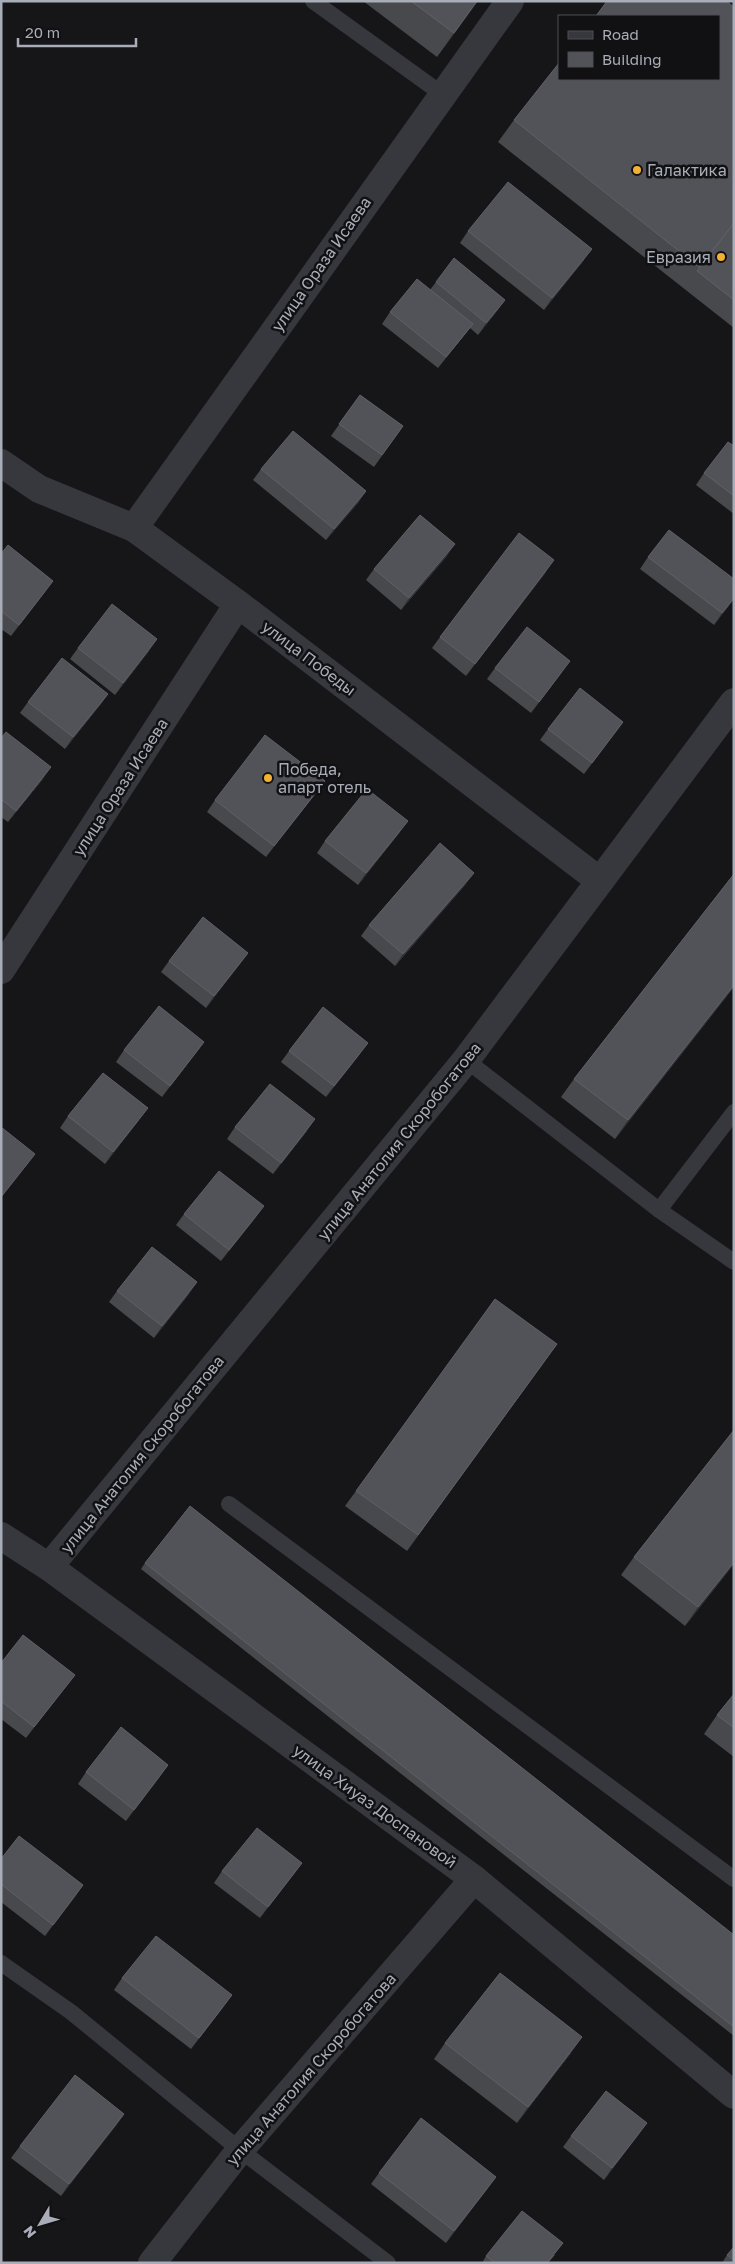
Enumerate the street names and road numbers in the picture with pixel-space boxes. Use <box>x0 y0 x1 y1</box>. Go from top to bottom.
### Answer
street label: улица Ораза Исаева <box>267 193 375 335</box>
street label: улица Победы <box>258 616 360 700</box>
street label: улица Ораза Исаева <box>68 714 172 860</box>
street label: улица Анатолия Скоробогатова <box>313 1038 485 1244</box>
street label: улица Анатолия Скоробогатова <box>56 1351 228 1557</box>
street label: улица Хиуаз Доспановой <box>289 1740 461 1872</box>
street label: улица Анатолия Скоробогатова <box>222 1969 400 2169</box>

